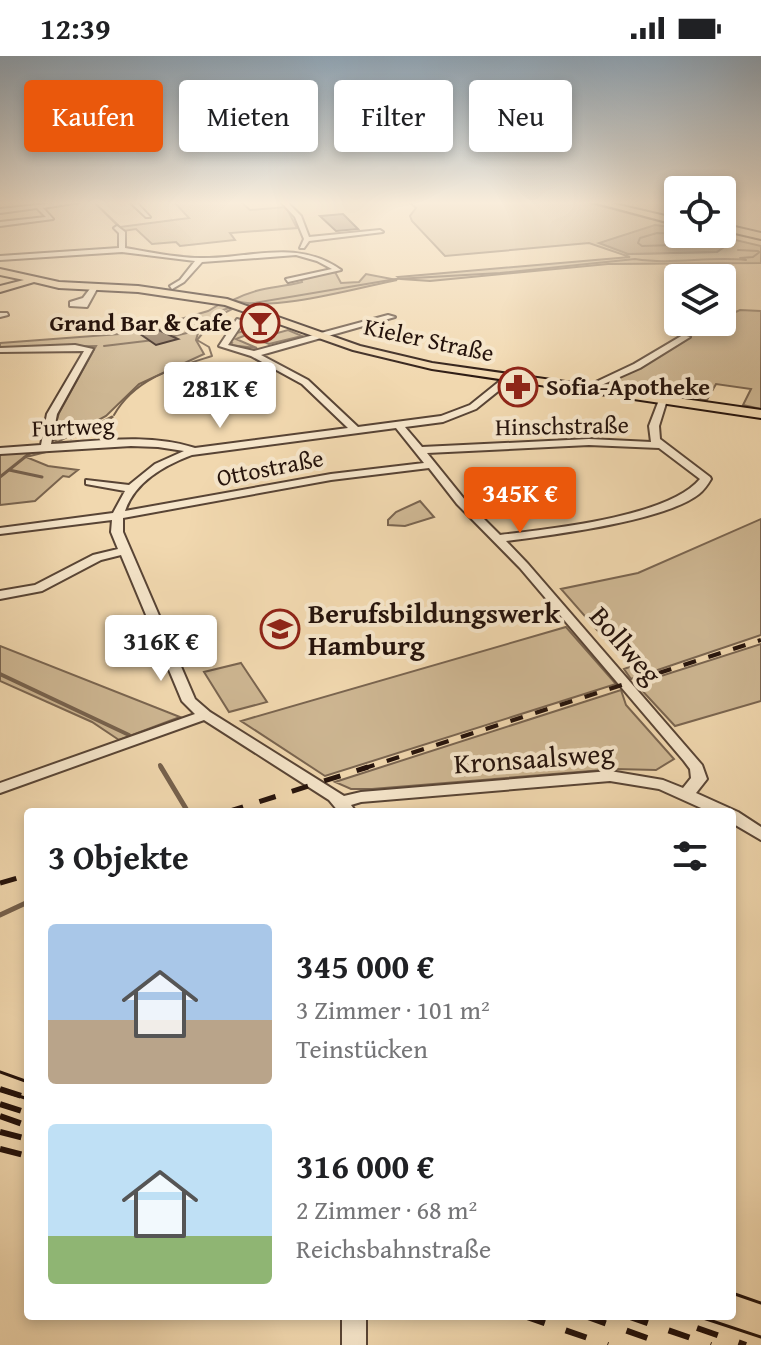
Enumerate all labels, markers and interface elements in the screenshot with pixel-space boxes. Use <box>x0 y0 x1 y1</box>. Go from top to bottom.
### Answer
text: 12:39 <box>40 6 111 50</box>
chip: Kaufen <box>24 80 163 152</box>
chip: Mieten <box>179 80 318 152</box>
chip: Filter <box>334 80 453 152</box>
chip: Neu <box>469 80 572 152</box>
map controls <box>664 176 736 336</box>
button: locate <box>664 176 736 248</box>
button: layers <box>664 264 736 336</box>
bar icon: Grand Bar & Cafe <box>239 302 281 344</box>
place label: Grand Bar & Cafe <box>49 305 232 340</box>
street label: Kieler Straße <box>361 309 497 370</box>
pin: 281K € <box>155 362 285 430</box>
pharmacy icon: Sofia-Apotheke <box>497 366 539 408</box>
text: 281K € <box>182 368 258 407</box>
place label: Sofia-Apotheke <box>546 369 710 404</box>
street label: Hinschstraße <box>495 407 629 444</box>
street label: Furtweg <box>31 408 115 445</box>
street label: Ottostraße <box>214 440 326 495</box>
pin: 345K € <box>455 467 585 535</box>
text: 345K € <box>482 473 558 512</box>
place label: Berufsbildungswerk Hamburg <box>308 592 561 665</box>
street label: Bollweg <box>581 596 672 693</box>
school or university icon: Berufsbildungswerk Hamburg <box>259 608 301 650</box>
pin: 316K € <box>96 615 226 683</box>
text: 316K € <box>123 621 199 660</box>
street label: Kronsaalsweg <box>452 731 616 784</box>
text: 3 Objekte <box>48 832 189 881</box>
icon: filters <box>668 834 712 878</box>
text: 345 000 € <box>296 941 434 990</box>
icon: home <box>112 956 208 1052</box>
text: 3 Zimmer · 101 m² <box>296 990 490 1029</box>
text: Teinstücken <box>296 1029 428 1068</box>
text: 316 000 € <box>296 1141 434 1190</box>
icon: home <box>112 1156 208 1252</box>
text: 2 Zimmer · 68 m² <box>296 1190 477 1229</box>
text: Reichsbahnstraße <box>296 1229 491 1268</box>

